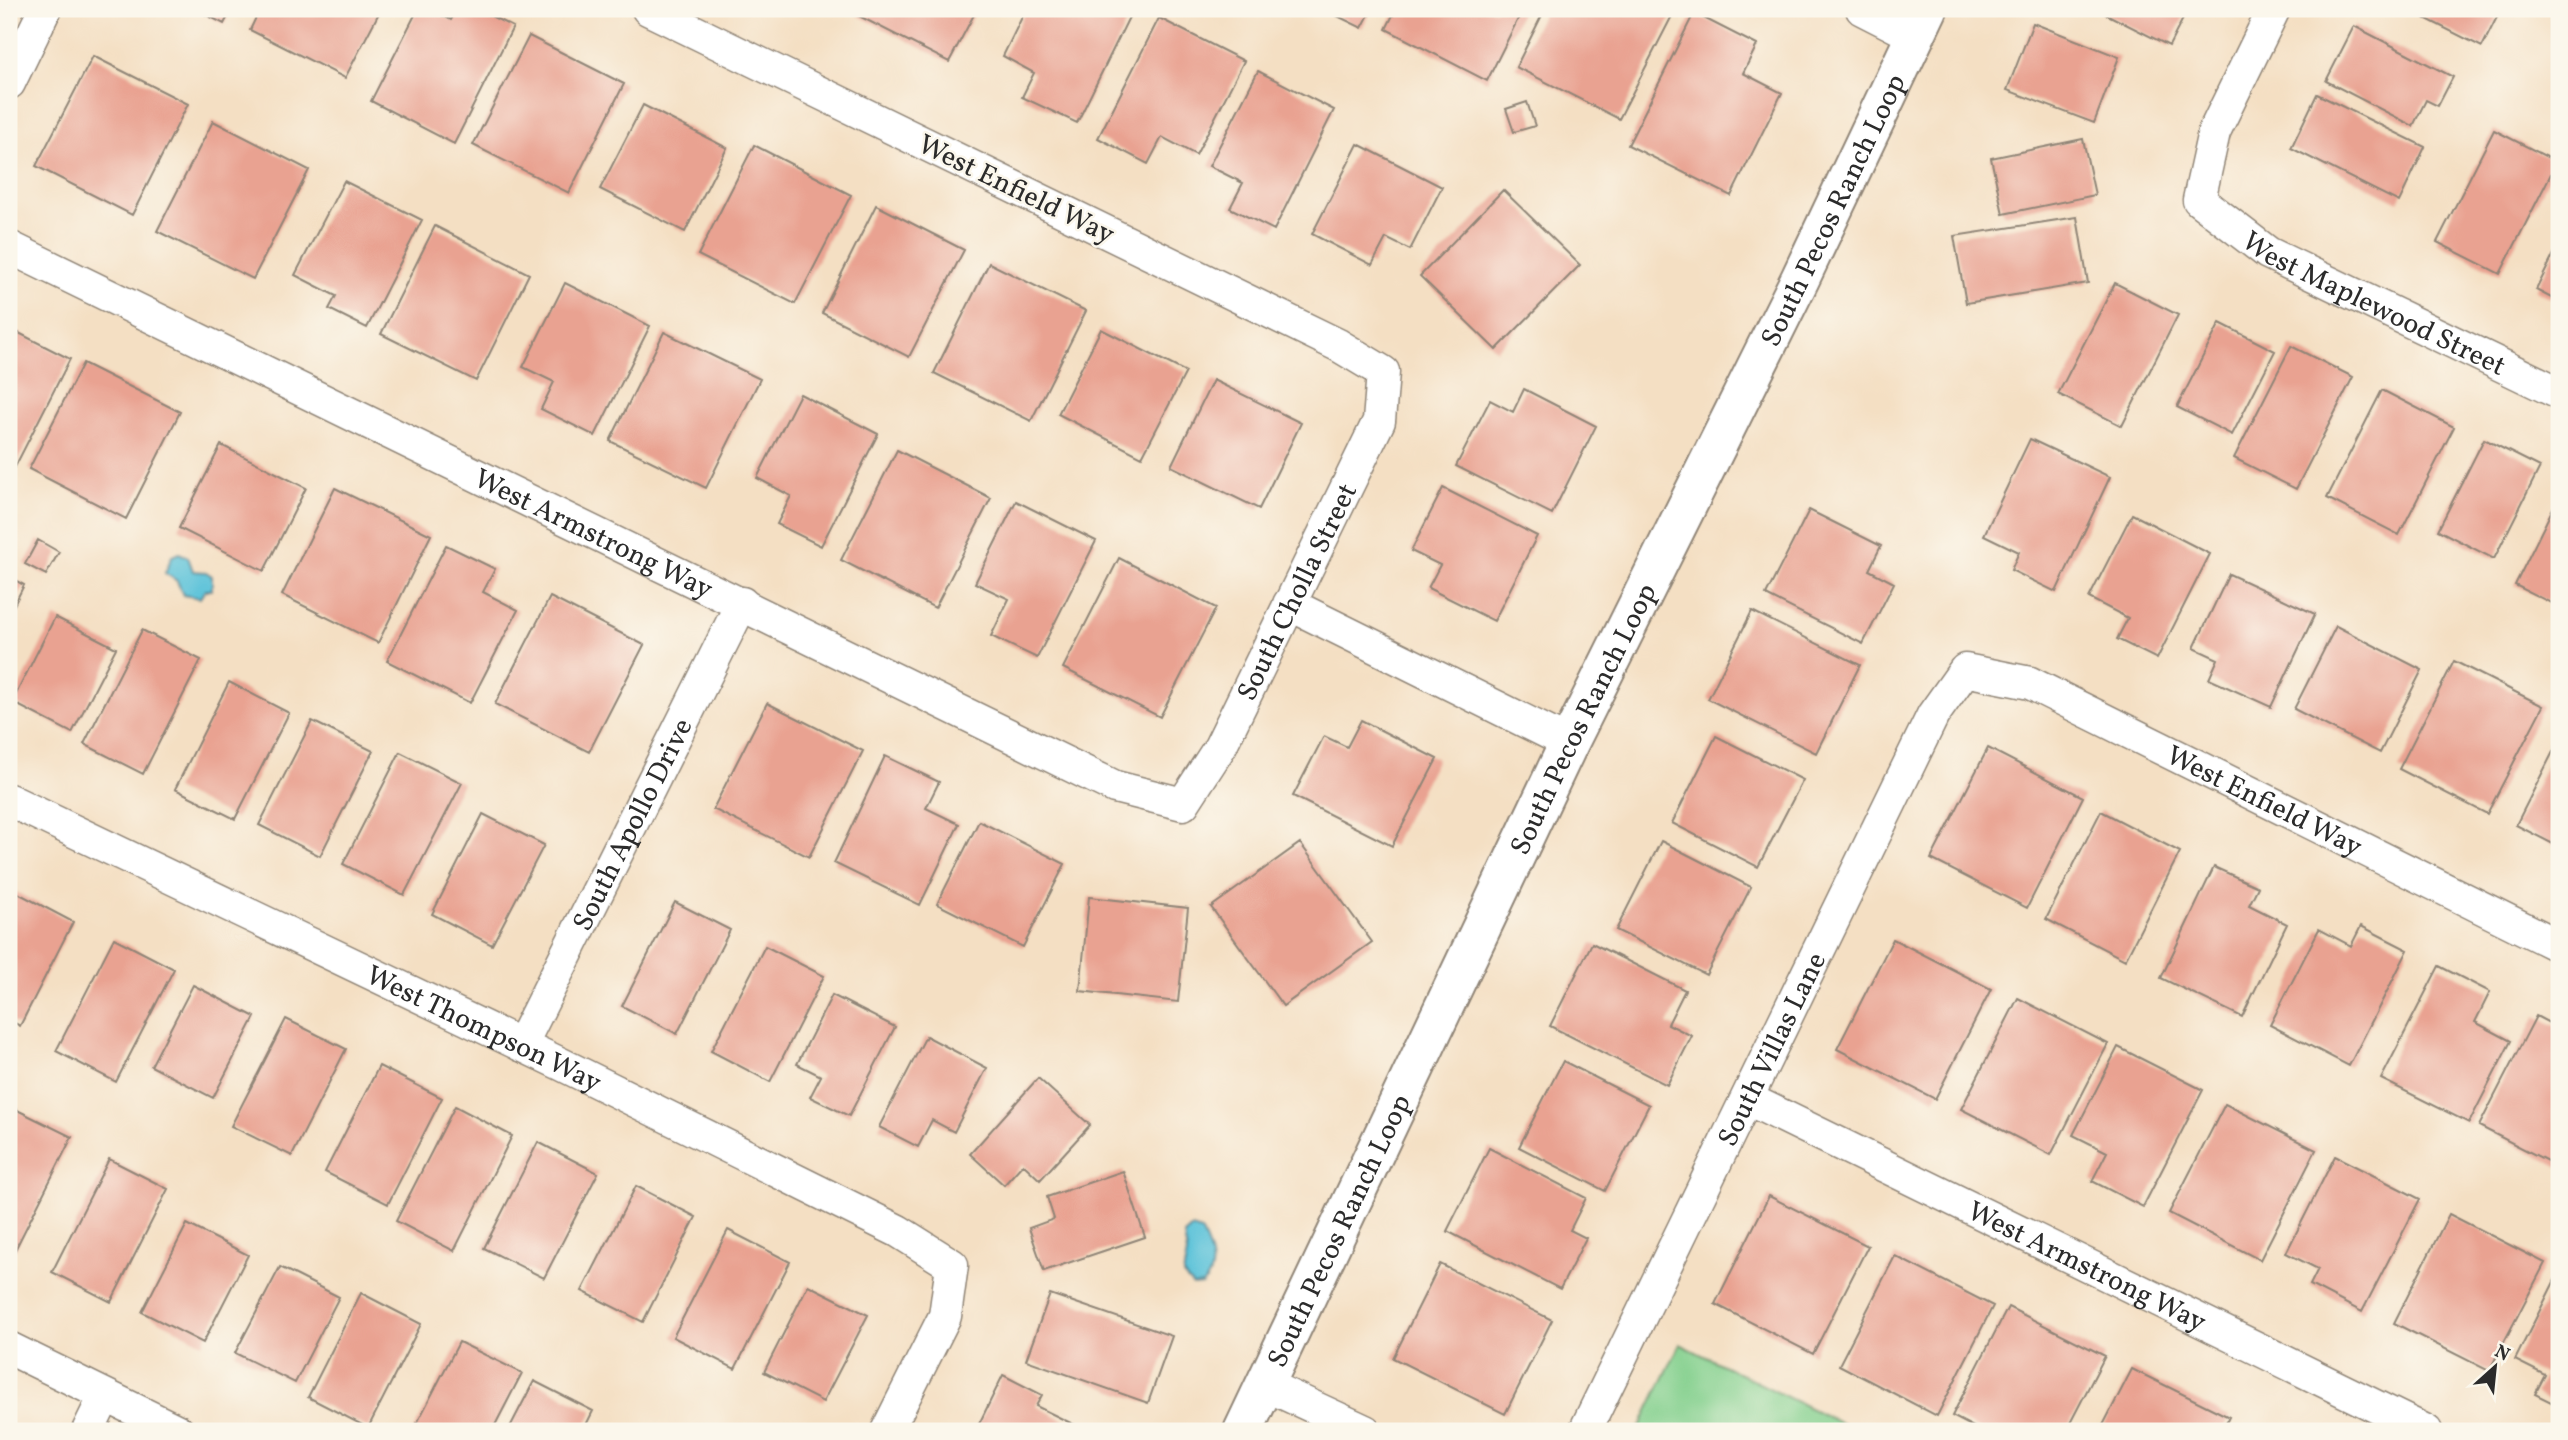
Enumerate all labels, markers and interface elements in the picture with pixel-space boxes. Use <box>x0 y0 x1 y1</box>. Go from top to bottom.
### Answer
street label: South Pecos Ranch Loop <box>1752 68 1916 354</box>
street label: West Enfield Way <box>911 126 1121 255</box>
street label: West Maplewood Street <box>2233 223 2512 387</box>
street label: West Armstrong Way <box>467 460 719 610</box>
street label: South Cholla Street <box>1229 477 1368 708</box>
street label: South Pecos Ranch Loop <box>1502 577 1667 862</box>
street label: South Apollo Drive <box>564 712 703 938</box>
street label: West Enfield Way <box>2159 737 2368 867</box>
street label: South Villas Lane <box>1709 946 1837 1154</box>
street label: West Thompson Way <box>359 957 608 1103</box>
street label: South Pecos Ranch Loop <box>1259 1089 1422 1374</box>
street label: West Armstrong Way <box>1960 1192 2212 1342</box>
north arrow <box>2460 1332 2530 1402</box>
text: N <box>2490 1339 2514 1368</box>

